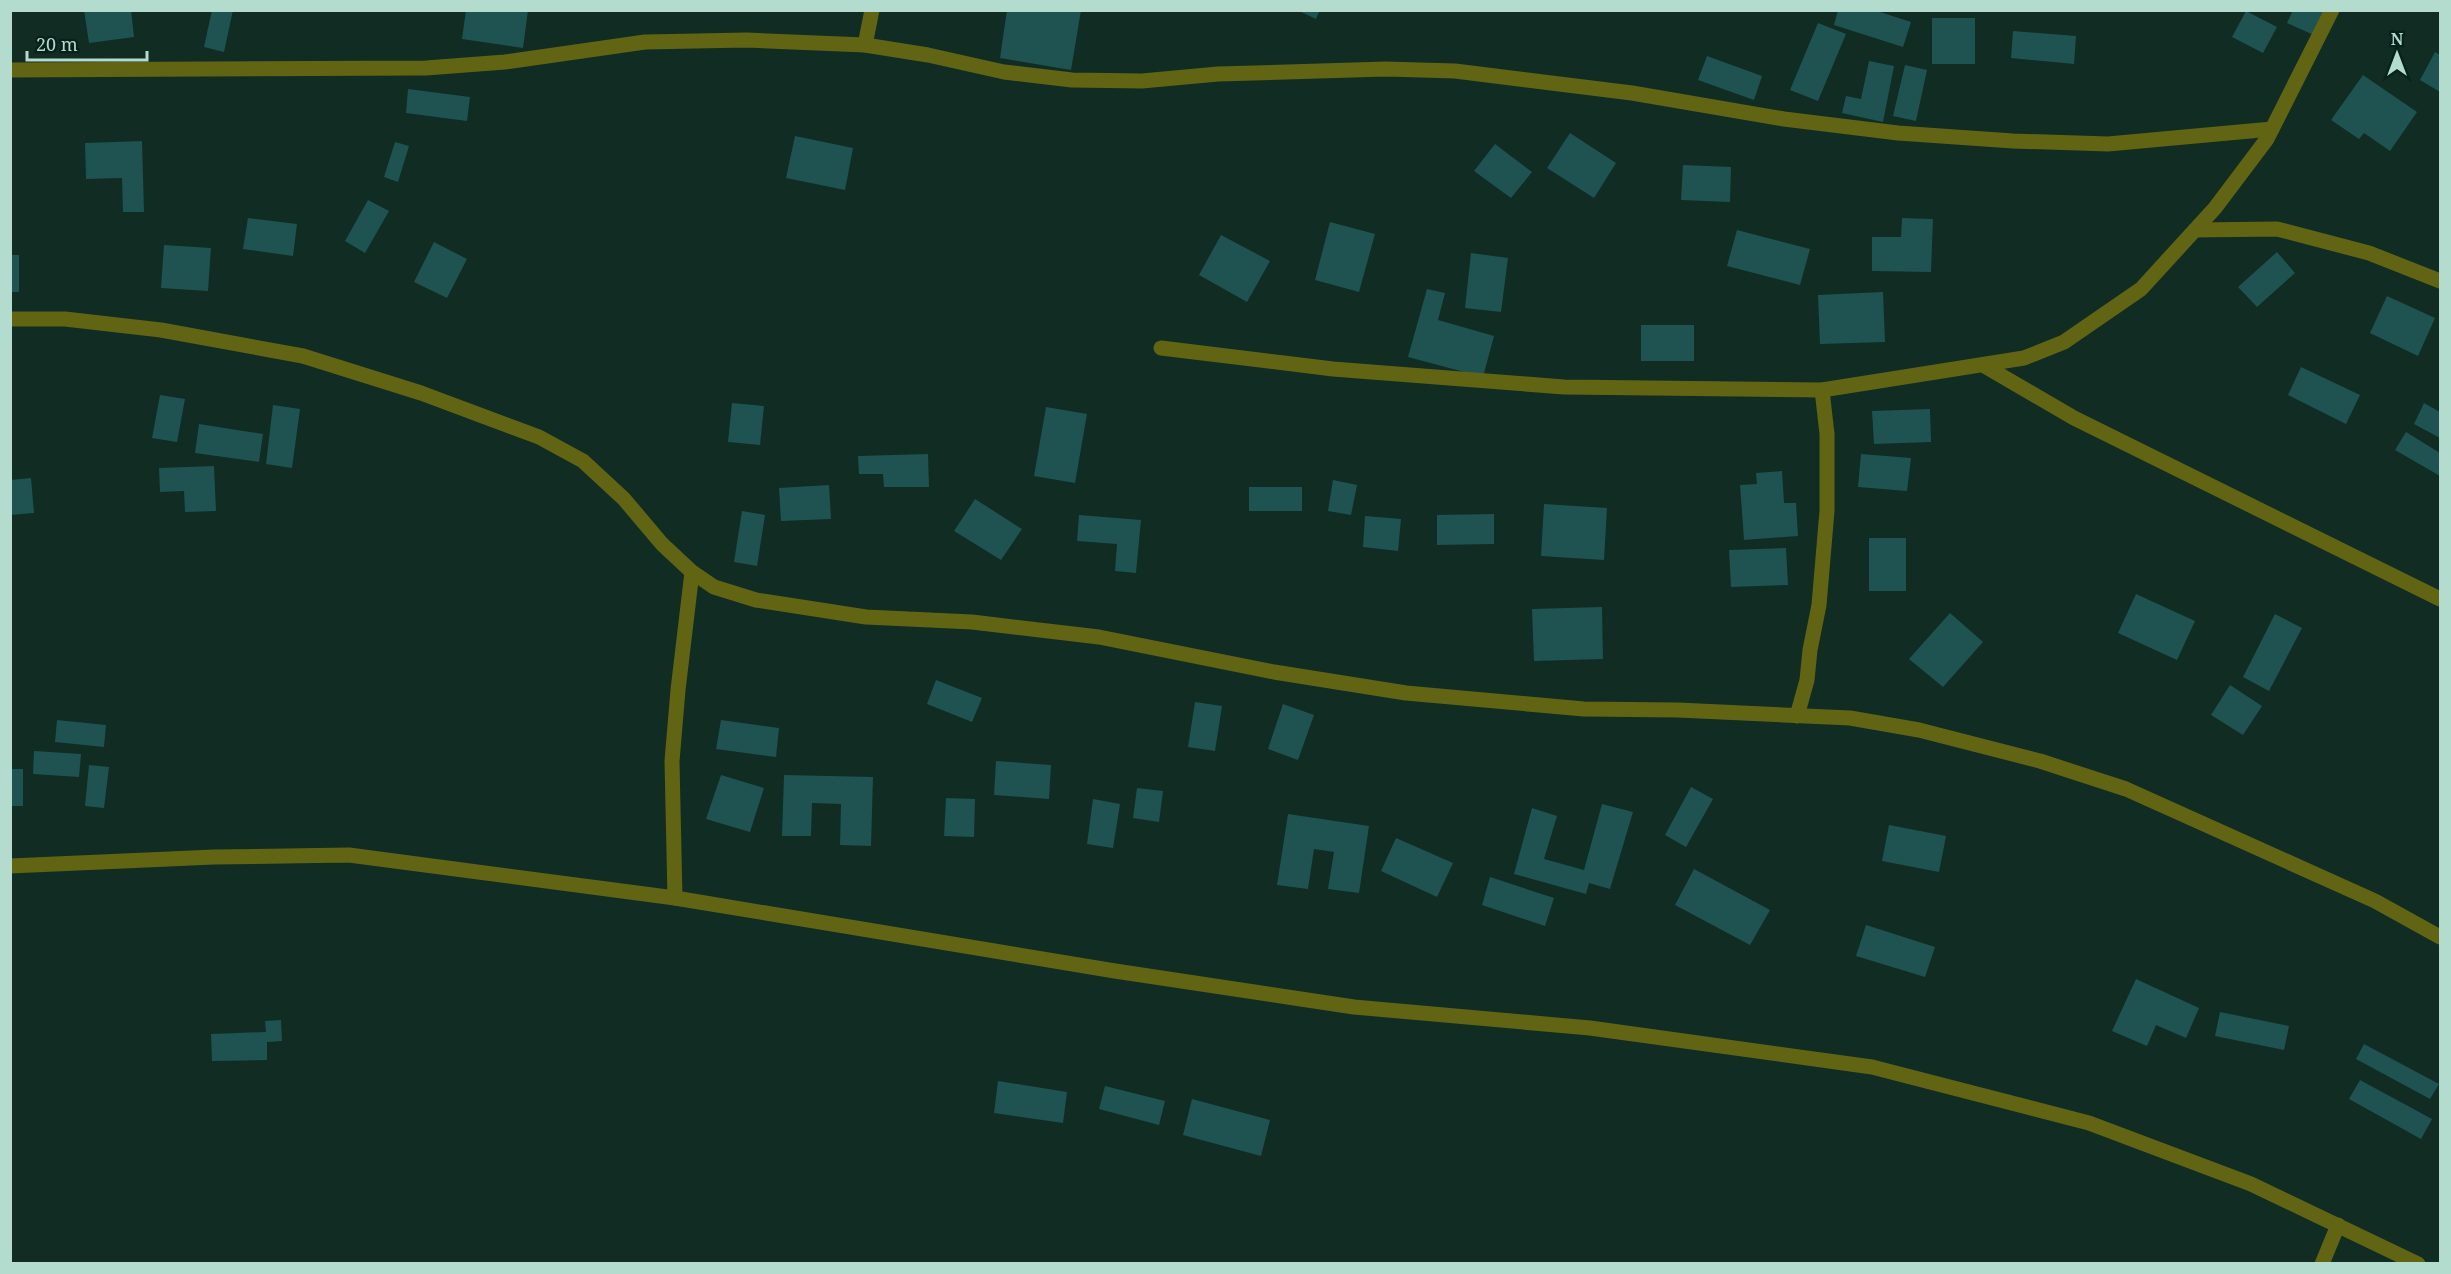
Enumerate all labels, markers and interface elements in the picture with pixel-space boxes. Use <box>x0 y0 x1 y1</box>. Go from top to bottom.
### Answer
scale bar <box>27 24 147 62</box>
north arrow <box>2367 24 2427 84</box>
text: N <box>2391 28 2404 50</box>
text: 20 m <box>36 32 78 56</box>

